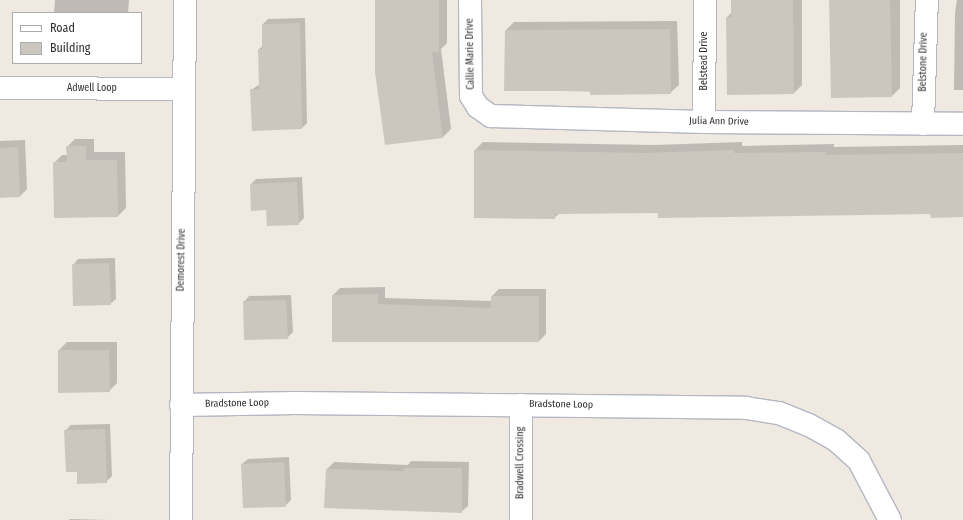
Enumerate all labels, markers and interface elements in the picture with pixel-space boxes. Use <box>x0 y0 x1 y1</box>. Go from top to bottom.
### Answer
legend <box>12 12 142 64</box>
street label: Callie Marie Drive <box>464 18 478 90</box>
text: Road <box>50 21 75 35</box>
street label: Belstead Drive <box>699 31 711 91</box>
street label: Belstone Drive <box>917 32 931 92</box>
text: Building <box>50 41 90 55</box>
street label: Adwell Loop <box>67 83 117 95</box>
street label: Julia Ann Drive <box>689 115 749 129</box>
street label: Demorest Drive <box>175 228 189 292</box>
street label: Bradstone Loop <box>205 397 269 411</box>
street label: Bradstone Loop <box>529 398 593 412</box>
street label: Bradwell Crossing <box>515 427 527 499</box>

